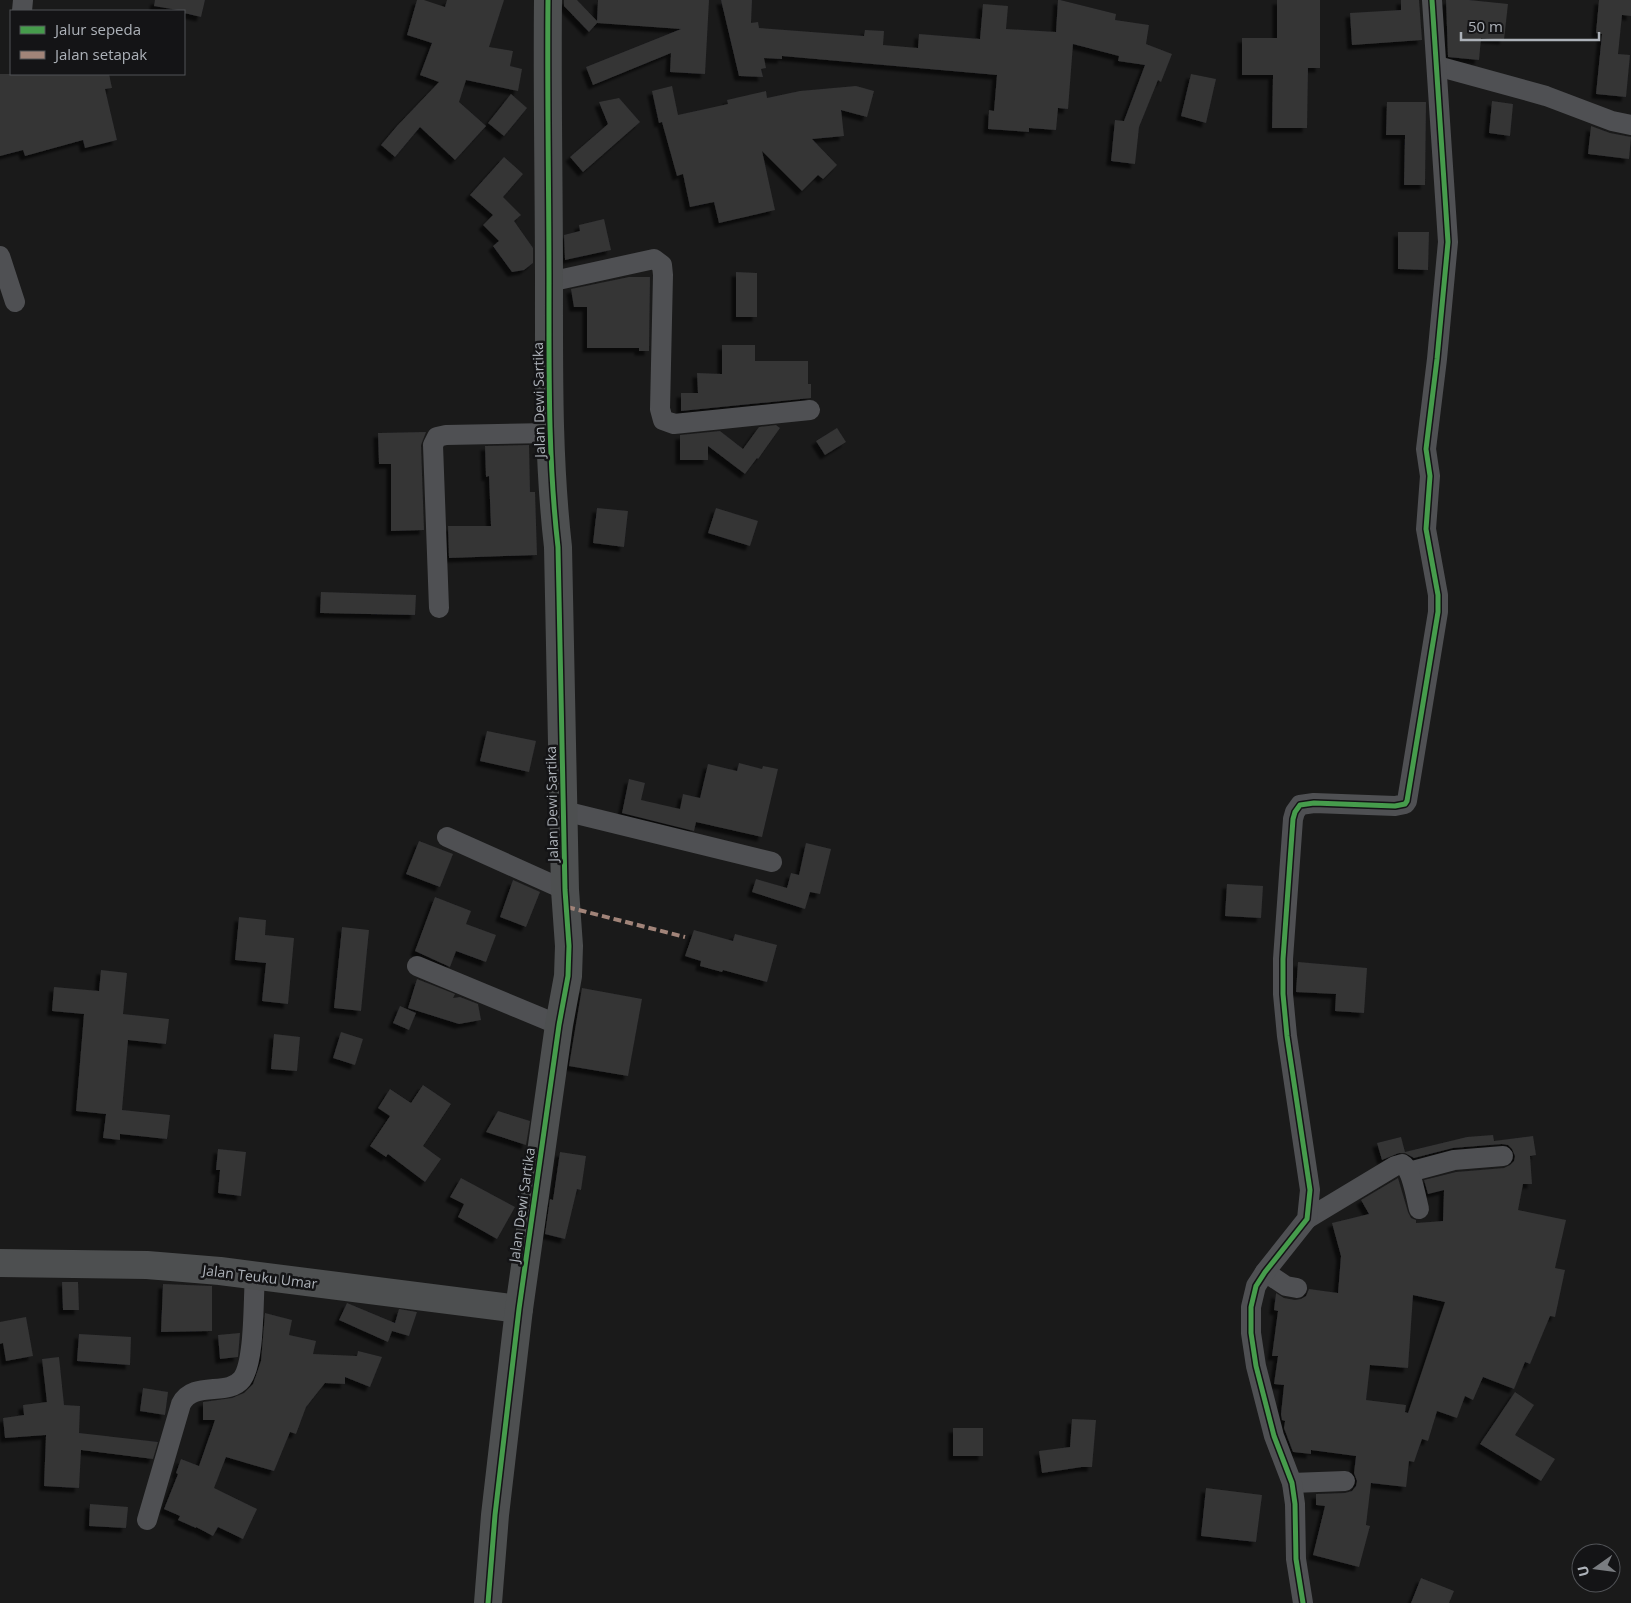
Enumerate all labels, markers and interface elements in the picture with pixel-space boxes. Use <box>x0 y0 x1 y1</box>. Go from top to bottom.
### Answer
legend <box>10 10 185 75</box>
scale bar <box>1461 10 1598 42</box>
text: 50 m <box>1468 16 1503 36</box>
text: Jalur sepeda <box>53 19 141 39</box>
text: Jalan setapak <box>53 44 147 64</box>
street label: Jalan Dewi Sartika <box>528 342 549 460</box>
street label: Jalan Dewi Sartika <box>541 746 562 864</box>
street label: Jalan Dewi Sartika <box>504 1146 539 1266</box>
street label: Jalan Teuku Umar <box>200 1260 319 1293</box>
north arrow <box>1571 1543 1621 1593</box>
text: U <box>1572 1564 1593 1579</box>

